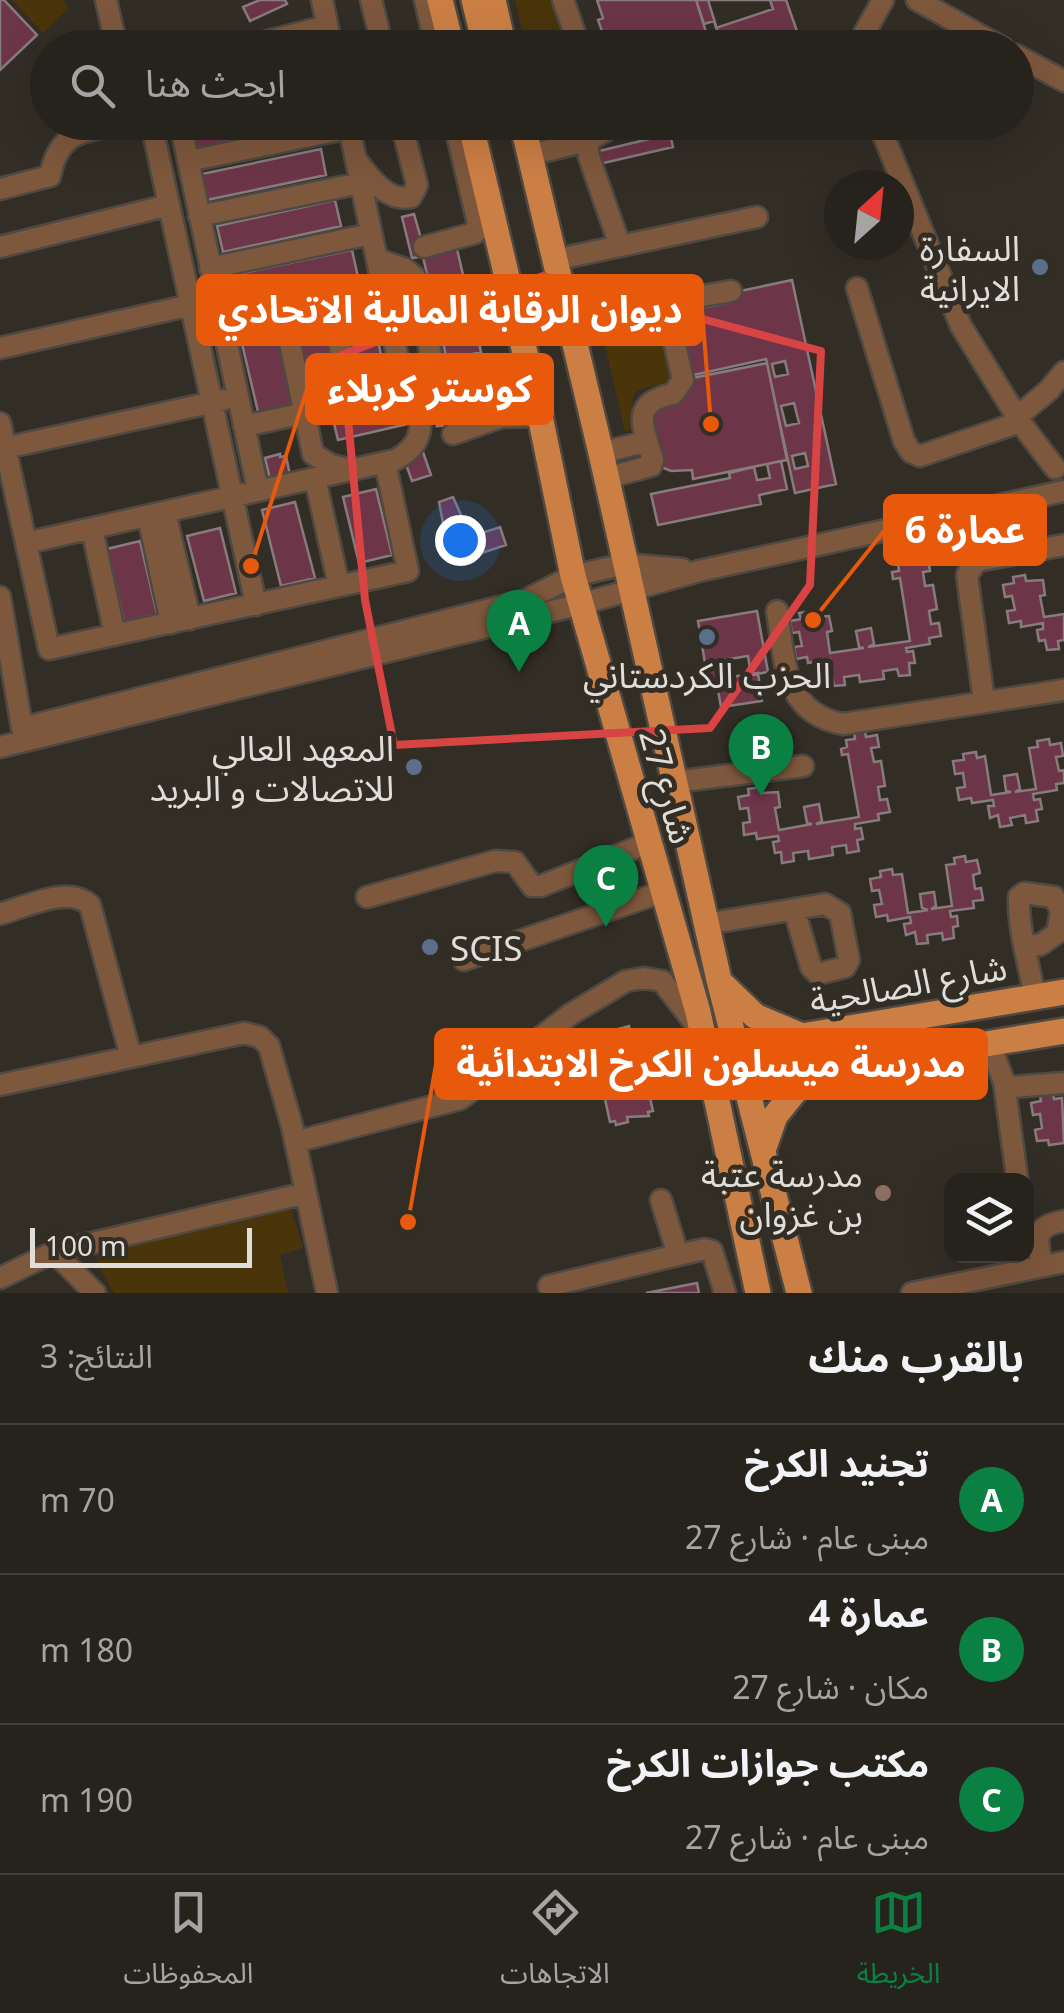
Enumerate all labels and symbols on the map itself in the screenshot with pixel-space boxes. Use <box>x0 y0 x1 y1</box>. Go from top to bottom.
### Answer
north arrow <box>824 170 914 260</box>
place label: السفارة الايرانية <box>920 224 1020 311</box>
marker: السفارة الايرانية <box>1029 256 1051 278</box>
callout: ديوان الرقابة المالية الاتحادي <box>198 276 702 344</box>
text: ديوان الرقابة المالية الاتحادي <box>218 282 682 341</box>
callout: كوستر كربلاء <box>307 355 552 423</box>
text: كوستر كربلاء <box>328 361 533 413</box>
callout: عمارة 6 <box>885 496 1045 564</box>
text: عمارة 6 <box>905 502 1025 554</box>
your location <box>435 515 486 566</box>
pin: A <box>486 590 552 672</box>
marker: الحزب الكردستاني <box>696 626 718 648</box>
place label: الحزب الكردستاني <box>583 651 831 703</box>
pin: B <box>728 714 794 796</box>
street label: شارع 27 <box>625 723 707 850</box>
place label: المعهد العالي للاتصالات و البريد <box>150 724 394 811</box>
marker: المعهد العالي للاتصالات و البريد <box>403 756 425 778</box>
pin: C <box>574 844 638 927</box>
place label: SCIS <box>450 924 522 971</box>
marker: SCIS <box>419 936 441 958</box>
street label: شارع الصالحية <box>806 943 1011 1027</box>
callout: مدرسة ميسلون الكرخ الابتدائية <box>436 1030 986 1098</box>
text: مدرسة ميسلون الكرخ الابتدائية <box>456 1036 966 1092</box>
place label: مدرسة عتبة بن غزوان <box>701 1150 863 1237</box>
marker: مدرسة عتبة بن غزوان <box>872 1182 894 1204</box>
scale bar <box>30 1223 252 1268</box>

